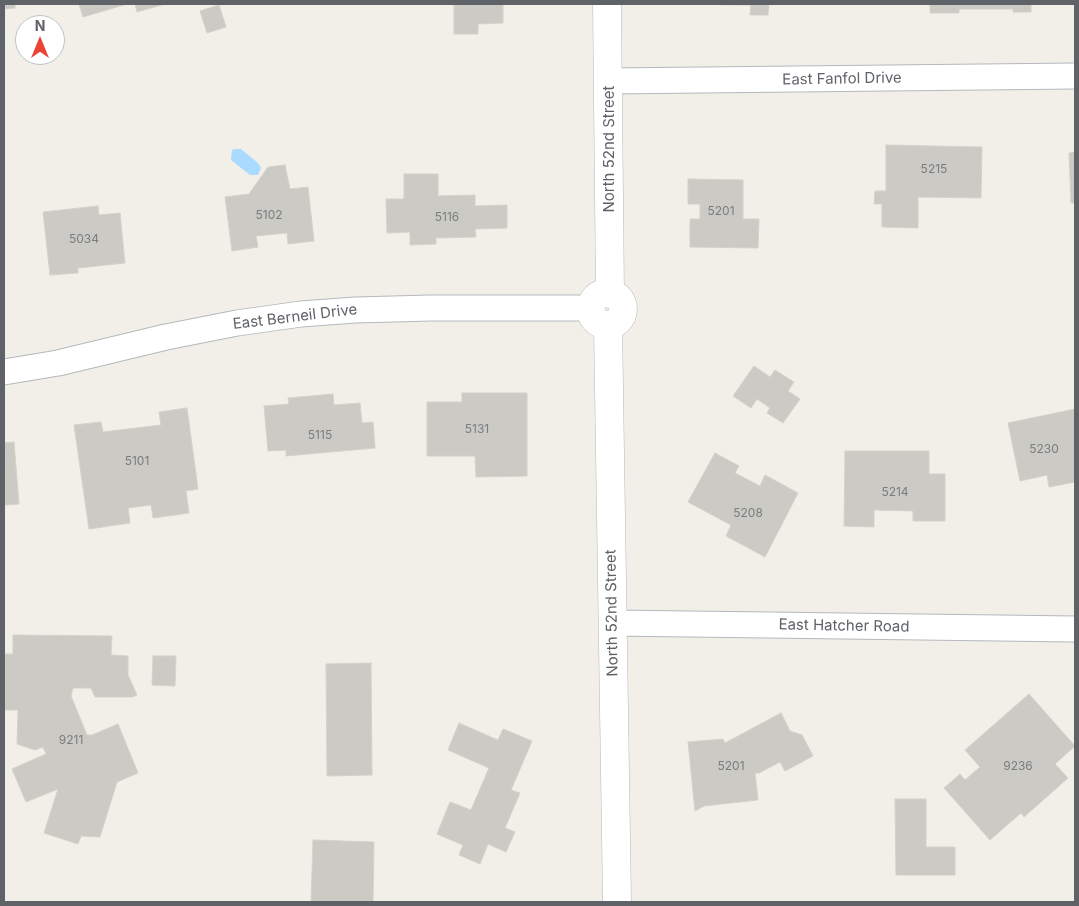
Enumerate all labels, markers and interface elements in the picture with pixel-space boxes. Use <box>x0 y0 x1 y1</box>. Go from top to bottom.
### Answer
north arrow <box>15 15 65 65</box>
text: N <box>35 17 45 34</box>
street label: East Fanfol Drive <box>782 69 902 89</box>
street label: North 52nd Street <box>600 85 618 213</box>
house number: 5215 <box>921 162 947 176</box>
house number: 5201 <box>707 204 735 218</box>
house number: 5102 <box>255 208 283 222</box>
house number: 5116 <box>435 210 459 224</box>
house number: 5034 <box>69 232 99 246</box>
street label: East Berneil Drive <box>232 300 358 334</box>
house number: 5131 <box>465 422 489 436</box>
house number: 5115 <box>308 428 332 442</box>
house number: 5230 <box>1029 442 1059 456</box>
house number: 5101 <box>125 454 149 468</box>
house number: 5214 <box>881 485 909 499</box>
house number: 5208 <box>733 506 763 520</box>
street label: North 52nd Street <box>602 549 622 677</box>
street label: East Hatcher Road <box>778 616 910 636</box>
house number: 9211 <box>59 733 83 747</box>
house number: 5201 <box>717 759 745 773</box>
house number: 9236 <box>1003 759 1033 773</box>

